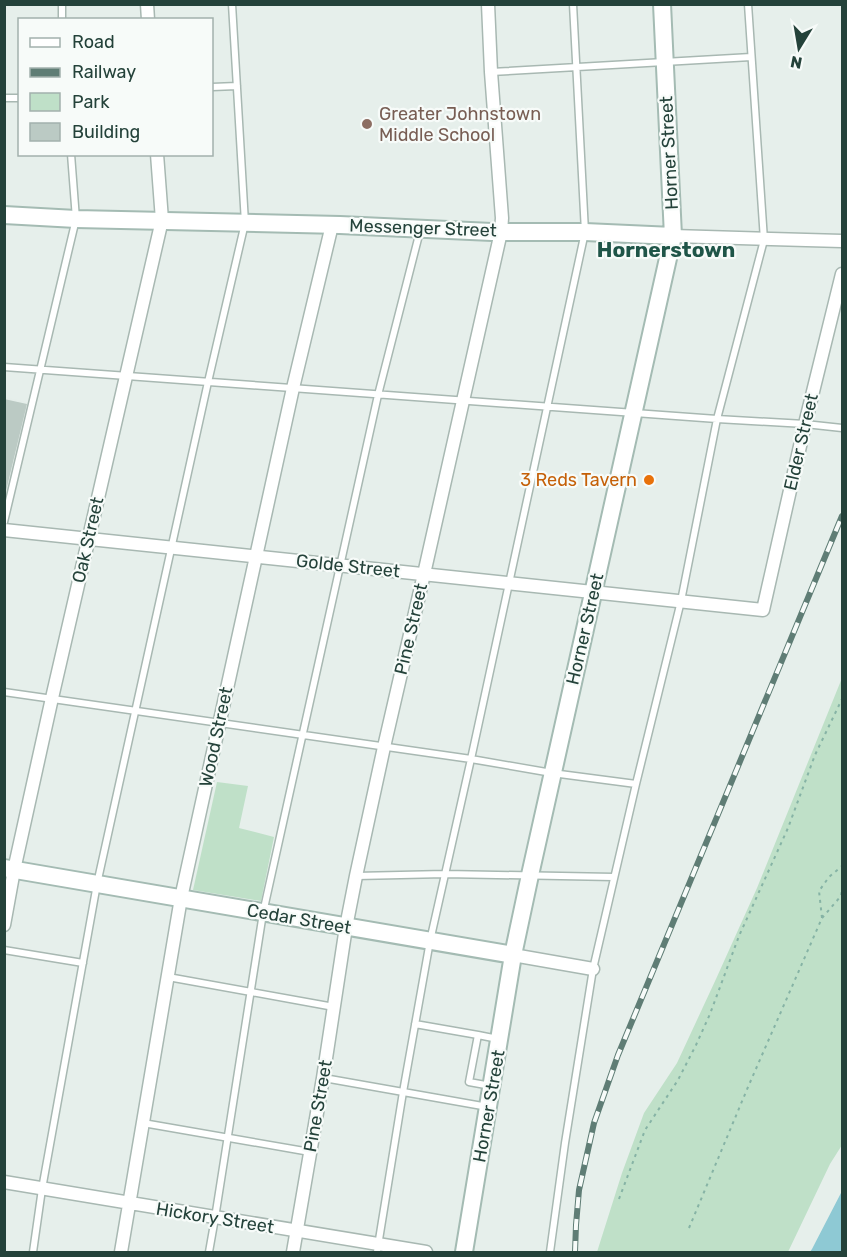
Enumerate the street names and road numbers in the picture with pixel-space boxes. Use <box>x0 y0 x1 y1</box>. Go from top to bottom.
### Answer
street label: Horner Street <box>655 96 683 210</box>
street label: Messenger Street <box>349 214 497 242</box>
street label: Elder Street <box>779 391 823 493</box>
street label: Oak Street <box>67 495 109 585</box>
street label: Golde Street <box>295 550 401 582</box>
street label: Horner Street <box>561 571 609 687</box>
street label: Pine Street <box>390 581 432 677</box>
street label: Wood Street <box>195 685 237 789</box>
street label: Cedar Street <box>245 899 353 939</box>
street label: Horner Street <box>468 1048 510 1164</box>
street label: Pine Street <box>299 1058 337 1154</box>
street label: Hickory Street <box>154 1198 276 1238</box>

